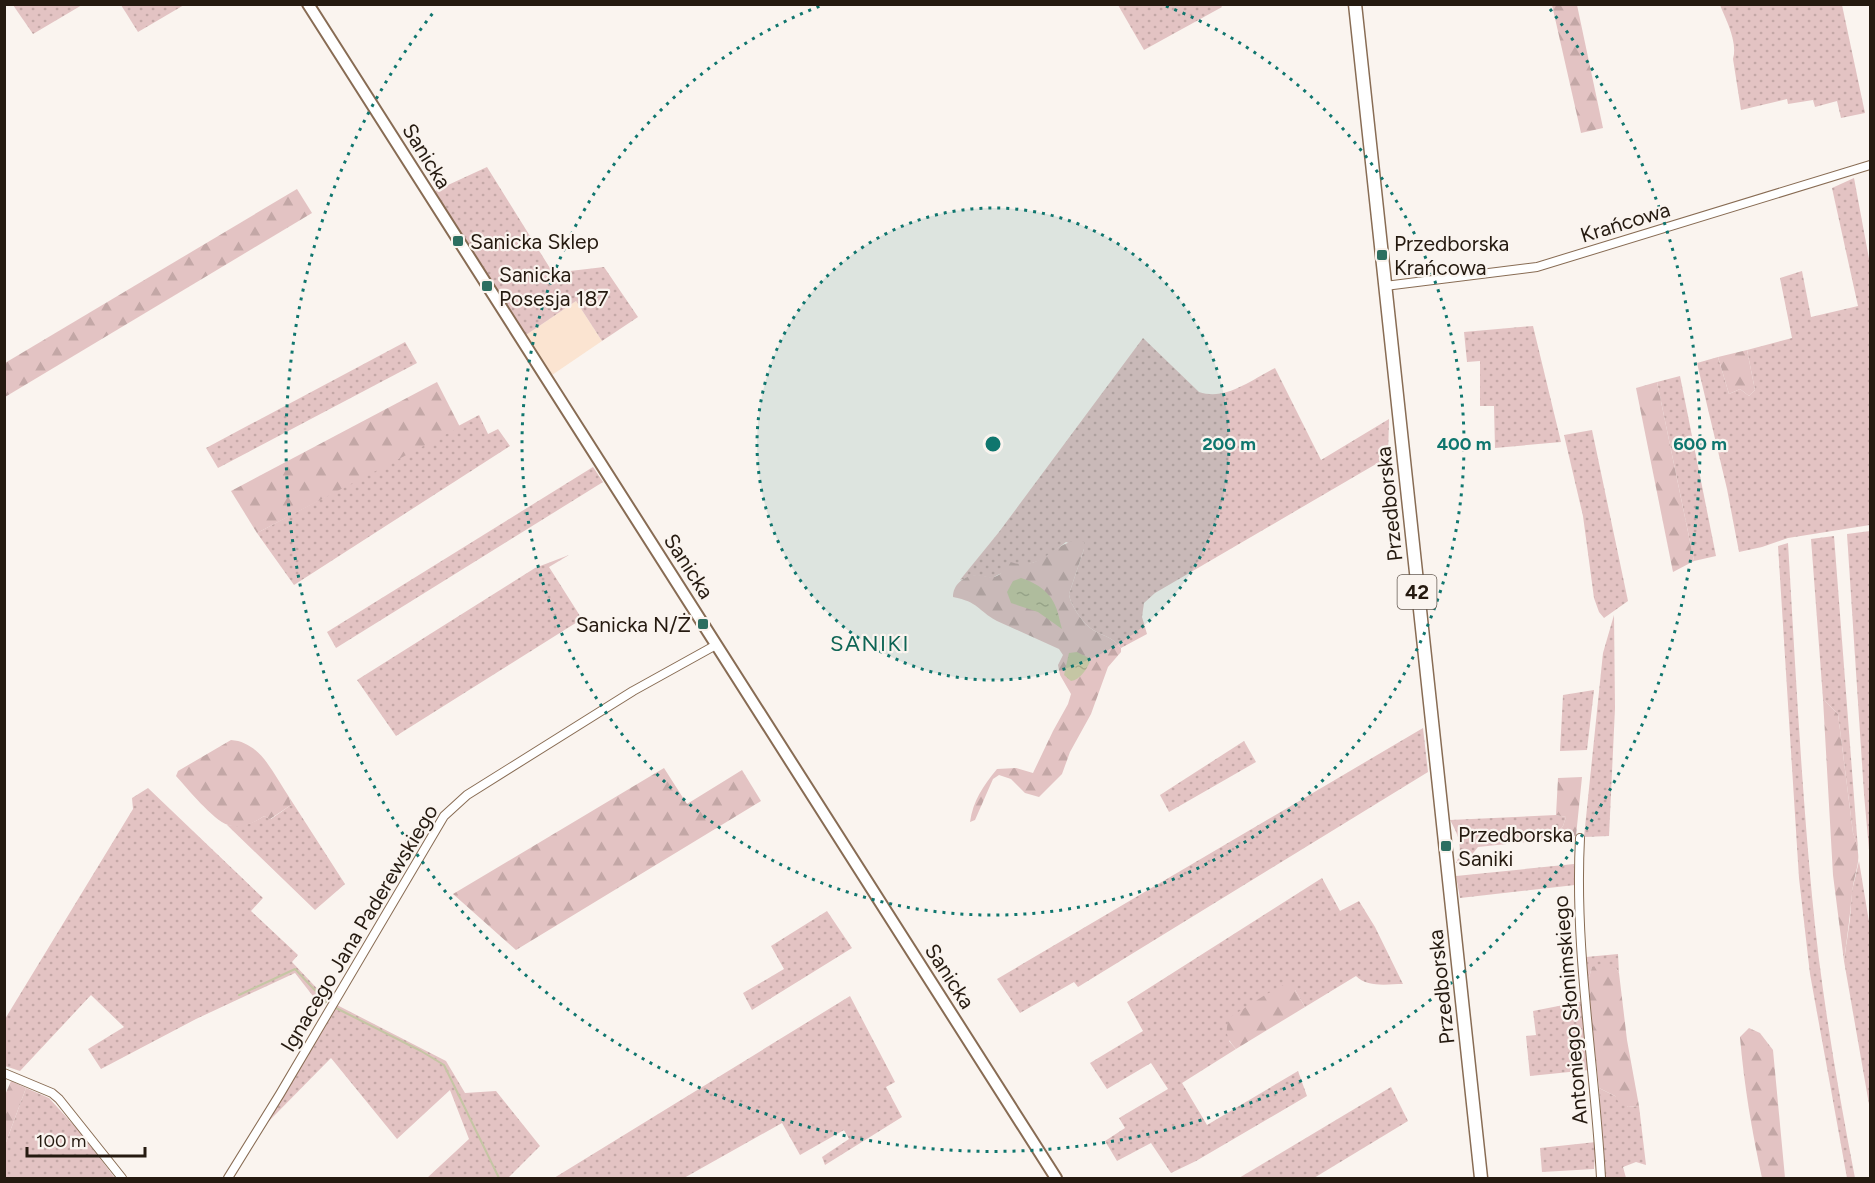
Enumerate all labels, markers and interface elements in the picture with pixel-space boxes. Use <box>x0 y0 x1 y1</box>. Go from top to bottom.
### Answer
street label: Sanicka <box>397 119 457 193</box>
street label: Krańcowa <box>1577 197 1673 247</box>
place label: Sanicka Sklep <box>470 229 599 254</box>
place label: Przedborska Krańcowa <box>1394 231 1509 280</box>
marker: Sanicka Sklep <box>451 234 465 248</box>
marker: Przedborska Krańcowa <box>1375 248 1389 262</box>
place label: Sanicka Posesja 187 <box>499 262 609 311</box>
marker: Sanicka Posesja 187 <box>480 279 494 293</box>
text: 200 m <box>1202 433 1256 455</box>
text: 400 m <box>1437 433 1491 455</box>
text: 600 m <box>1673 433 1727 455</box>
centre of rings <box>983 434 1003 454</box>
street label: Przedborska <box>1371 445 1407 563</box>
street label: Sanicka <box>659 529 719 603</box>
road number: 42 <box>1398 575 1436 609</box>
place label: Sanicka N/Ż <box>576 612 691 637</box>
marker: Sanicka N/Ż <box>696 617 710 631</box>
district label: SANIKI <box>830 630 910 657</box>
street label: Ignacego Jana Paderewskiego <box>275 800 443 1056</box>
place label: Przedborska Saniki <box>1458 822 1573 871</box>
marker: Przedborska Saniki <box>1439 839 1453 853</box>
street label: Antoniego Słonimskiego <box>1548 894 1592 1126</box>
street label: Przedborska <box>1423 928 1459 1046</box>
street label: Sanicka <box>920 939 980 1013</box>
scale bar <box>27 1120 146 1158</box>
text: 100 m <box>36 1130 86 1152</box>

